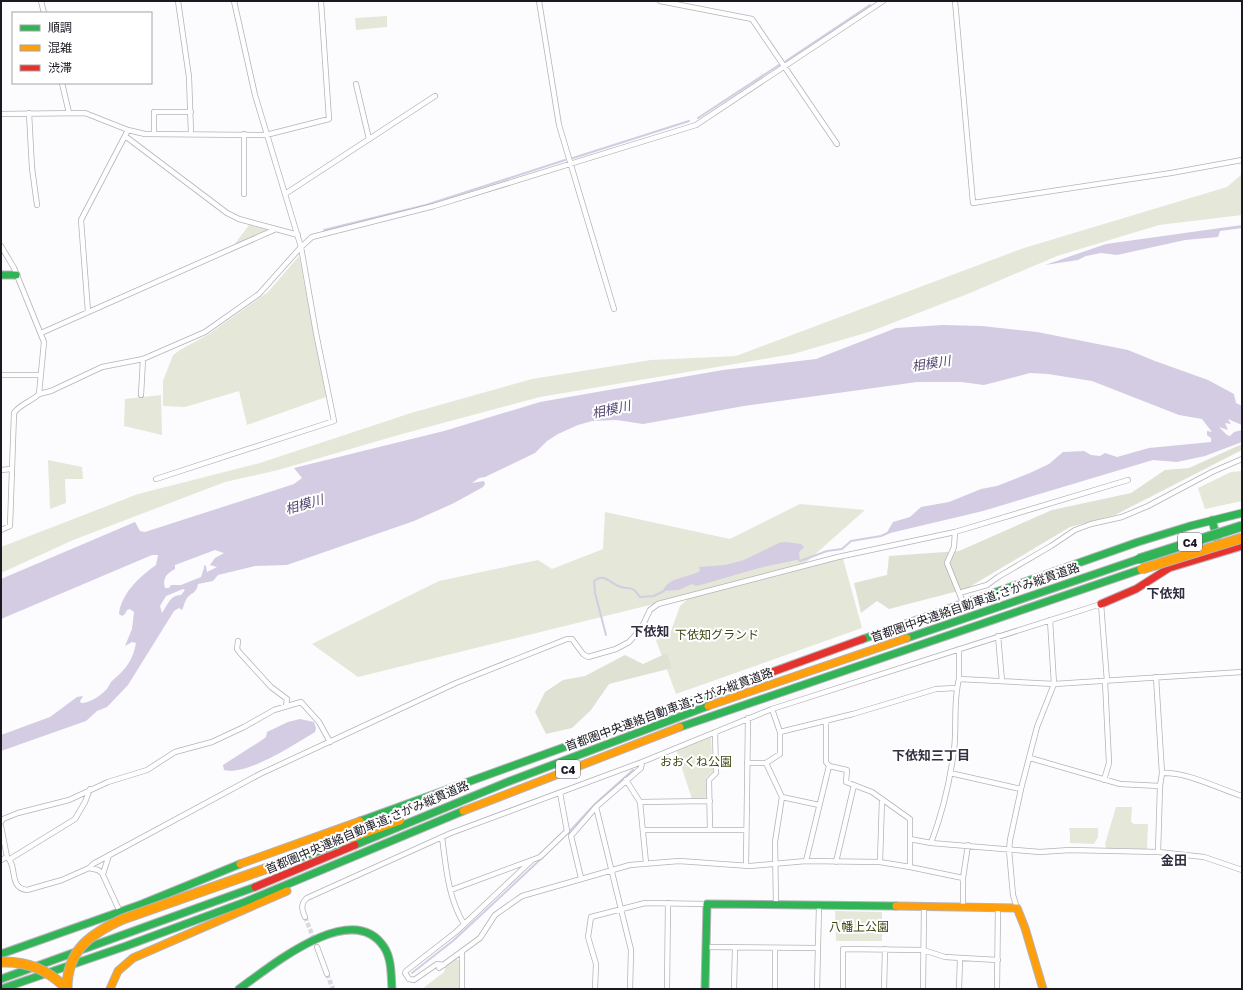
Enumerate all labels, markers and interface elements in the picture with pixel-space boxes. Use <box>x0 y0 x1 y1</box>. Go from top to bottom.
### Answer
legend <box>12 12 152 84</box>
text: 順調 <box>48 20 72 35</box>
text: 混雑 <box>48 40 72 55</box>
text: 渋滞 <box>48 60 72 75</box>
water label: 相模川 <box>910 352 953 374</box>
water label: 相模川 <box>590 397 634 421</box>
water label: 相模川 <box>283 490 327 517</box>
road number: C4 <box>1178 533 1202 551</box>
street label: 首都圏中央連絡自動車道;さがみ縦貫道路 <box>869 559 1081 645</box>
district label: 下依知 <box>1146 585 1186 601</box>
district label: 下依知 <box>630 623 670 639</box>
park label: 下依知グランド <box>675 627 759 642</box>
street label: 首都圏中央連絡自動車道;さがみ縦貫道路 <box>563 664 775 754</box>
district label: 下依知三丁目 <box>892 747 970 763</box>
park label: おおくね公園 <box>660 754 732 769</box>
road number: C4 <box>556 760 580 778</box>
street label: 首都圏中央連絡自動車道;さがみ縦貫道路 <box>263 777 471 877</box>
district label: 金田 <box>1161 852 1187 868</box>
park label: 八幡上公園 <box>829 919 889 934</box>

